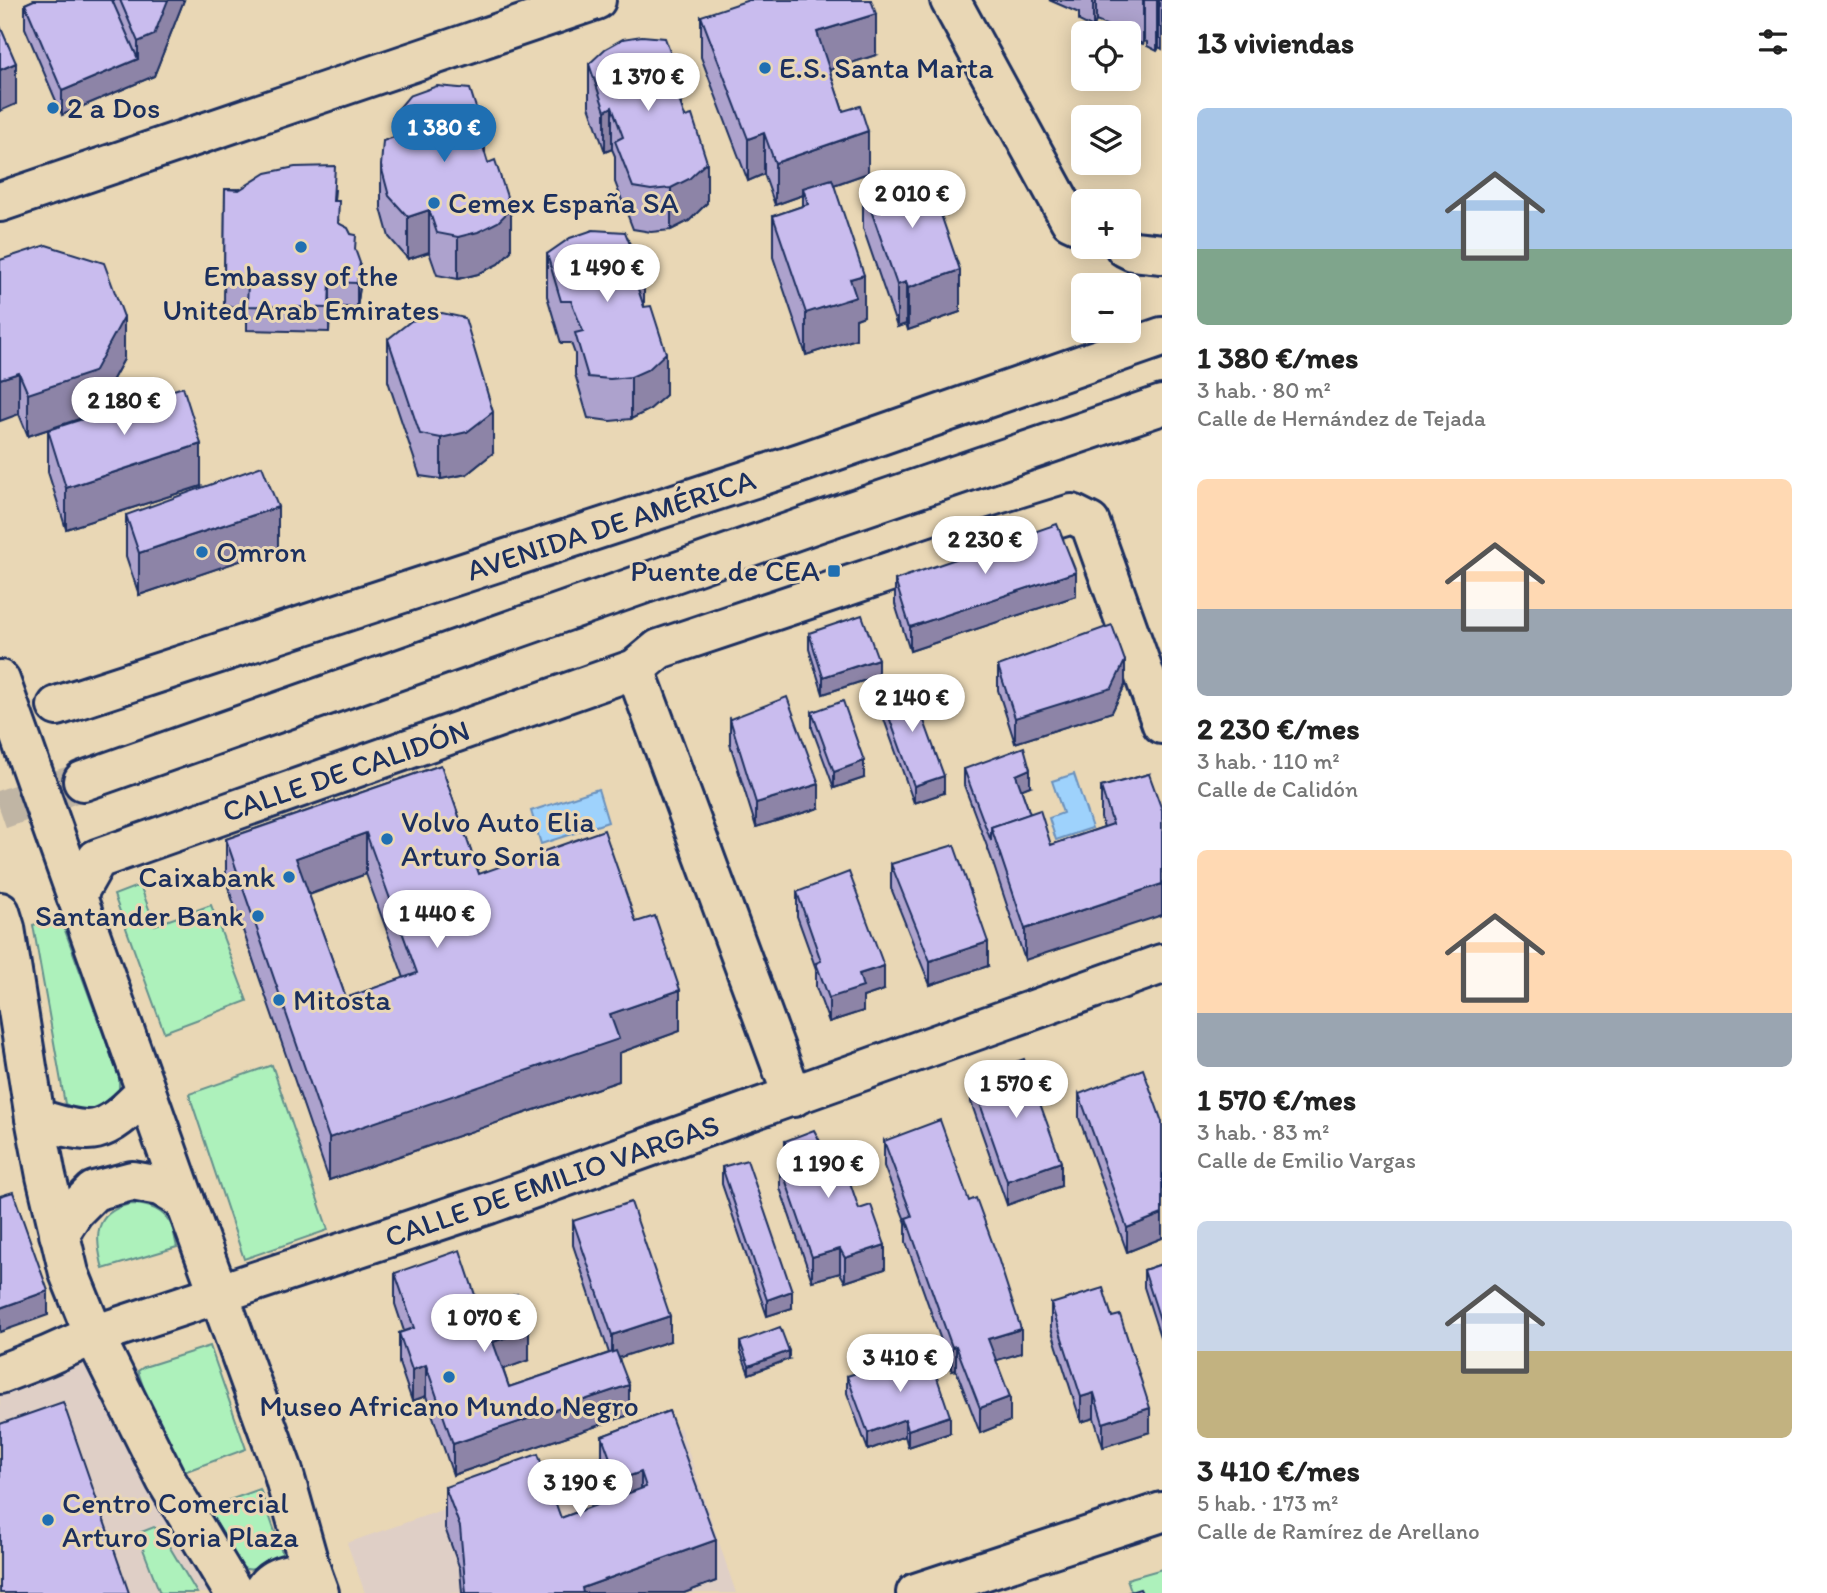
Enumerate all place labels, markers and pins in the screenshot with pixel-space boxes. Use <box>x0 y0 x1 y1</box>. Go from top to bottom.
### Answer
place label: E.S. Santa Marta <box>779 49 994 86</box>
pin: 1 370 € <box>583 54 713 113</box>
marker: E.S. Santa Marta <box>757 60 773 76</box>
place label: 2 a Dos <box>67 89 160 126</box>
marker: 2 a Dos <box>45 100 61 116</box>
pin: 1 380 € <box>379 104 509 164</box>
pin: 2 010 € <box>847 170 977 230</box>
place label: Cemex España SA <box>448 184 679 221</box>
marker: Cemex España SA <box>426 195 442 211</box>
marker: Embassy of the United Arab Emirates <box>293 239 309 255</box>
pin: 1 490 € <box>542 244 672 304</box>
place label: Embassy of the United Arab Emirates <box>162 257 440 328</box>
pin: 2 180 € <box>59 378 189 437</box>
pin: 2 230 € <box>920 516 1050 576</box>
place label: Omron <box>216 533 307 570</box>
marker: Omron <box>194 544 210 560</box>
place label: Puente de CEA <box>630 552 820 589</box>
marker: Puente de CEA <box>826 563 842 579</box>
pin: 2 140 € <box>847 674 977 734</box>
place label: Volvo Auto Elia Arturo Soria <box>401 803 595 874</box>
marker: Volvo Auto Elia Arturo Soria <box>379 831 395 847</box>
place label: Caixabank <box>138 858 275 895</box>
marker: Caixabank <box>281 869 297 885</box>
pin: 1 440 € <box>372 890 502 950</box>
place label: Santander Bank <box>35 897 244 934</box>
marker: Santander Bank <box>250 908 266 924</box>
place label: Mitosta <box>293 981 391 1018</box>
marker: Mitosta <box>271 992 287 1008</box>
pin: 1 570 € <box>951 1060 1081 1120</box>
pin: 1 190 € <box>763 1140 893 1200</box>
pin: 1 070 € <box>419 1294 549 1354</box>
pin: 3 410 € <box>835 1334 965 1394</box>
marker: Museo Africano Mundo Negro <box>441 1369 457 1385</box>
place label: Museo Africano Mundo Negro <box>259 1387 639 1424</box>
pin: 3 190 € <box>515 1460 645 1519</box>
place label: Centro Comercial Arturo Soria Plaza <box>62 1484 299 1555</box>
marker: Centro Comercial Arturo Soria Plaza <box>40 1512 56 1528</box>

